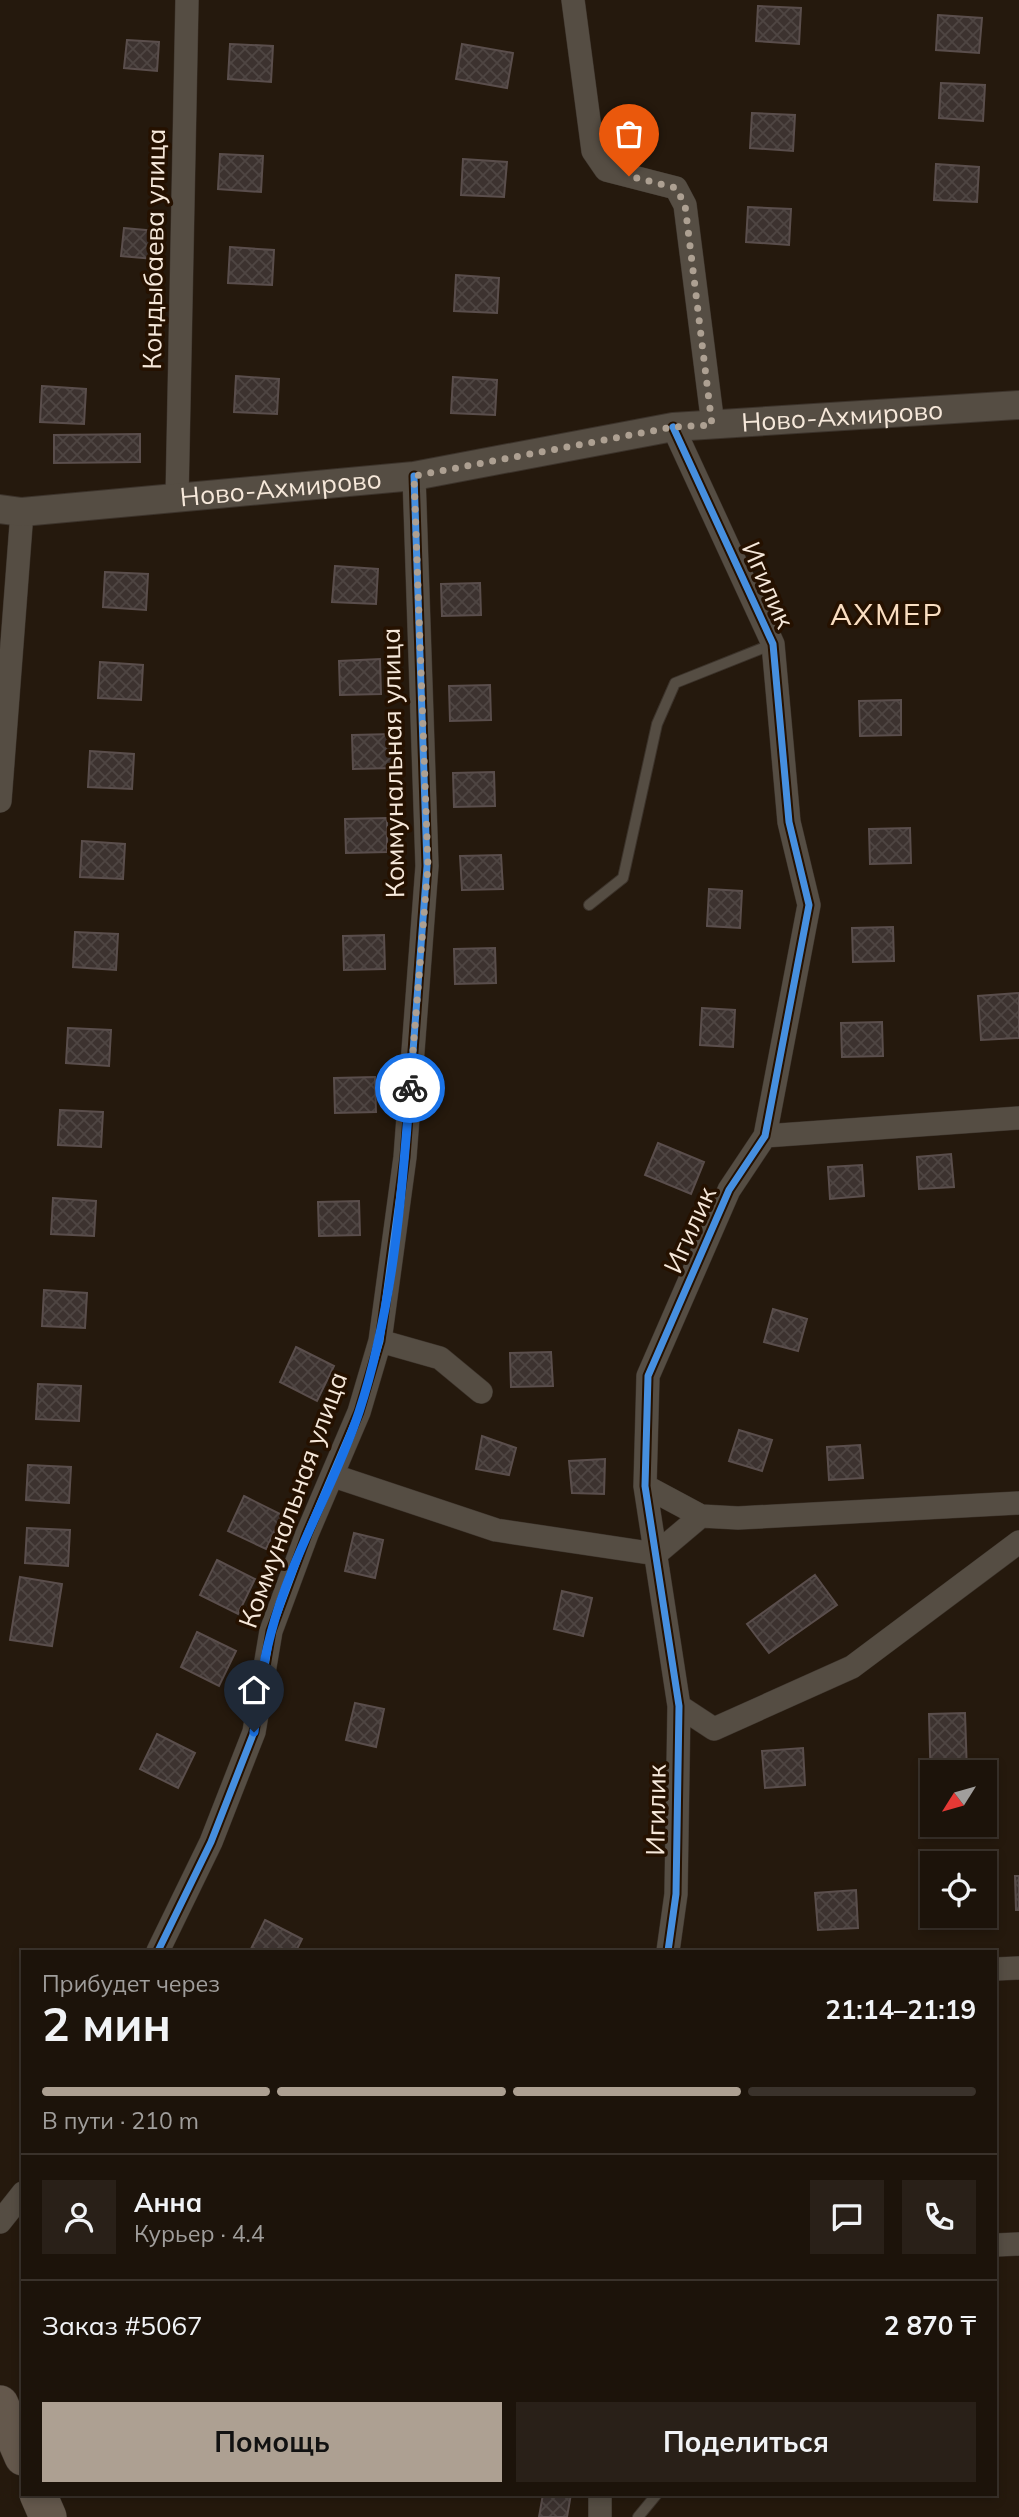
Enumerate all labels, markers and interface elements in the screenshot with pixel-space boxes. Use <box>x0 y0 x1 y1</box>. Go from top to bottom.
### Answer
pin <box>599 104 659 176</box>
icon: bag <box>610 115 648 153</box>
street label: Кондыбаева улица <box>135 128 172 370</box>
street label: Ново-Ахмирово <box>740 393 944 439</box>
street label: Ново-Ахмирово <box>178 462 383 513</box>
street label: Игилик <box>735 536 802 633</box>
district label: АХМЕР <box>830 595 944 633</box>
street label: Коммунальная улица <box>374 628 411 898</box>
courier <box>375 1053 445 1123</box>
icon: bike <box>391 1069 429 1107</box>
street label: Игилик <box>656 1181 723 1278</box>
street label: Коммунальная улица <box>231 1367 354 1632</box>
pin <box>224 1660 284 1732</box>
icon: home <box>235 1671 273 1709</box>
north arrow <box>920 1760 998 1838</box>
map controls <box>920 1760 997 1928</box>
street label: Игилик <box>638 1764 673 1856</box>
button: locate <box>920 1851 997 1928</box>
text: Прибудет через <box>42 1969 220 1998</box>
text: 21:14–21:19 <box>825 1993 976 2026</box>
text: 2 мин <box>42 1995 171 2053</box>
text: В пути · 210 m <box>42 2106 199 2135</box>
button: person <box>42 2180 116 2254</box>
button: chat <box>810 2180 884 2254</box>
button: phone <box>902 2180 976 2254</box>
text: Анна <box>134 2186 202 2219</box>
text: Курьер · 4.4 <box>134 2219 265 2248</box>
text: Заказ #5067 <box>42 2309 203 2342</box>
text: 2 870 ₸ <box>884 2309 976 2342</box>
button: Помощь <box>42 2402 502 2482</box>
button: Поделиться <box>516 2402 976 2482</box>

